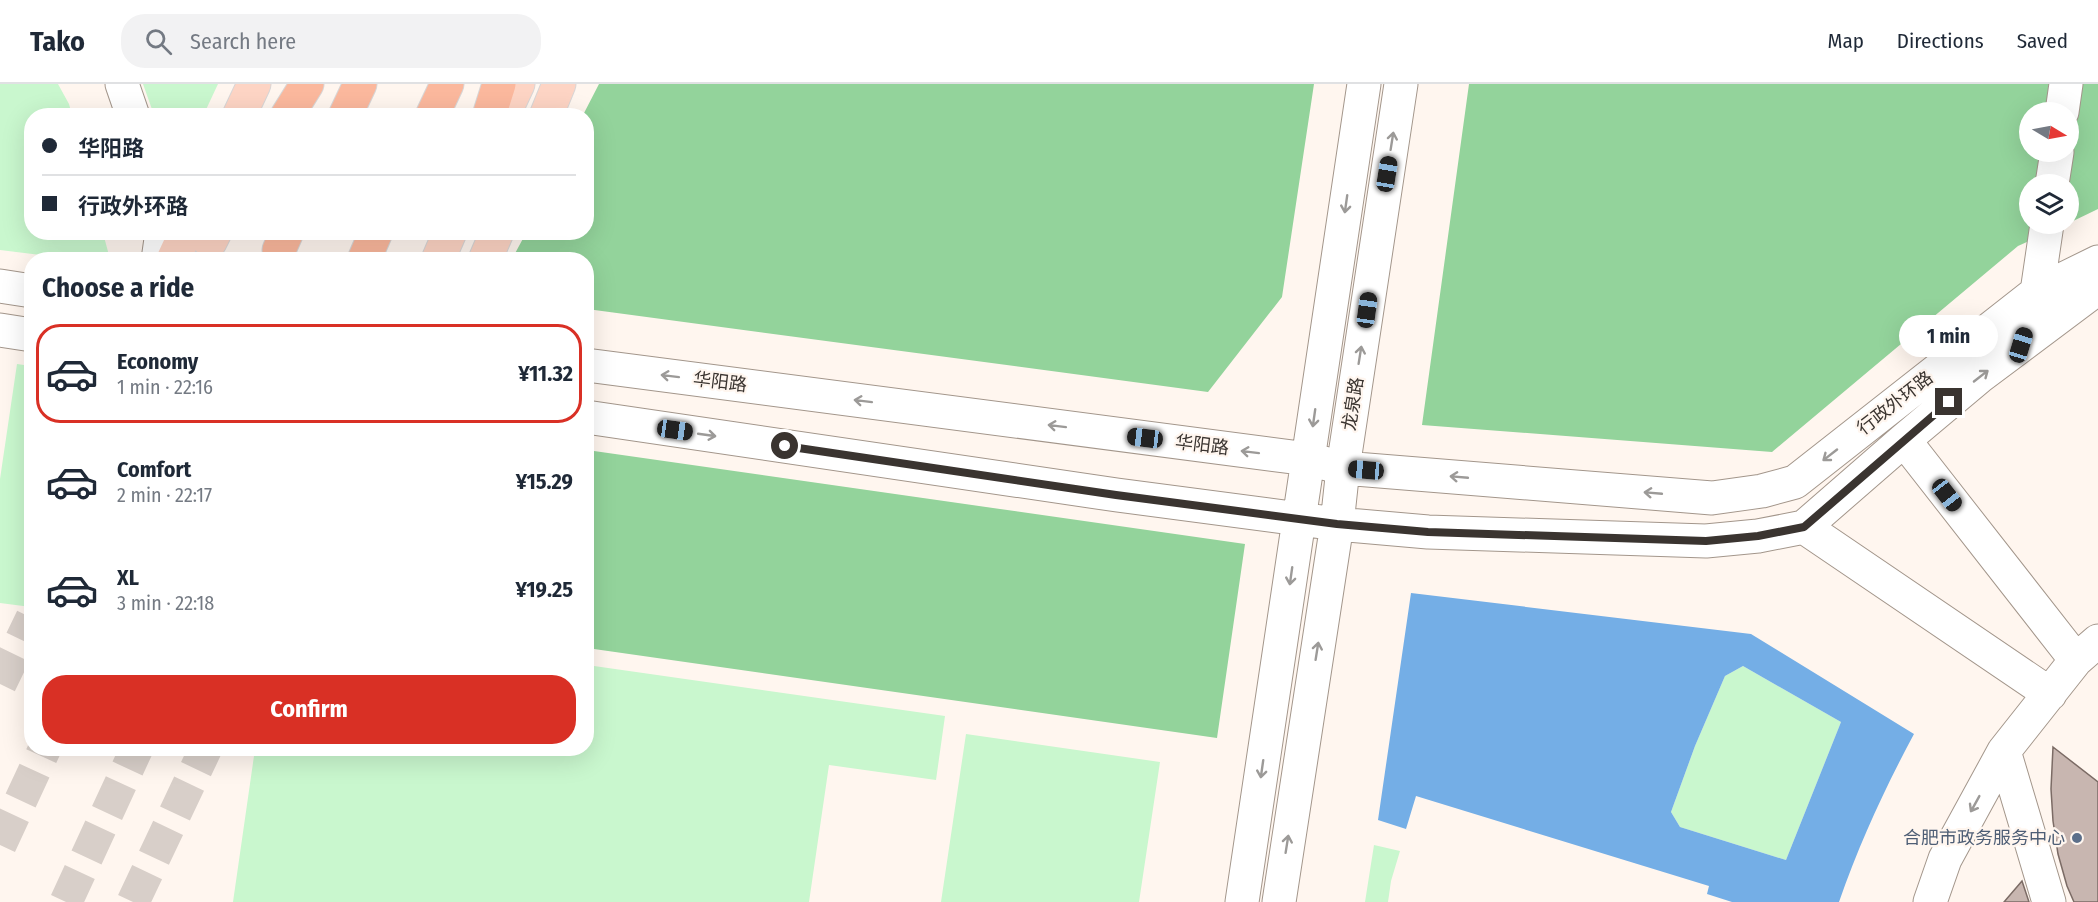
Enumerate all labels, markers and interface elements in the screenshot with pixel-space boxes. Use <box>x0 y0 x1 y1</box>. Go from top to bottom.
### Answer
search box <box>121 14 541 68</box>
text: Tako <box>30 25 85 58</box>
icon: search <box>142 25 175 58</box>
text: Search here <box>190 28 296 55</box>
text: Map <box>1827 28 1864 54</box>
text: Directions <box>1897 28 1984 54</box>
text: Saved <box>2017 28 2068 54</box>
north arrow <box>2019 102 2079 162</box>
map controls <box>2019 102 2079 234</box>
one-way arrow <box>1387 132 1398 151</box>
text: 华阳路 <box>78 135 144 162</box>
car <box>1375 155 1399 193</box>
button: layers <box>2019 174 2079 234</box>
text: 行政外环路 <box>78 193 188 220</box>
one-way arrow <box>1340 194 1351 214</box>
text: Choose a ride <box>42 272 194 304</box>
car <box>1356 291 1378 329</box>
callout: 1 min <box>1900 315 1998 357</box>
text: 1 min <box>1927 324 1970 348</box>
car <box>2007 325 2035 365</box>
one-way arrow <box>1355 345 1366 365</box>
icon: car <box>45 347 99 401</box>
text: Economy <box>117 348 198 375</box>
text: ¥11.32 <box>518 360 573 387</box>
street label: 行政外环路 <box>1853 367 1937 439</box>
street label: 华阳路 <box>692 368 748 396</box>
one-way arrow <box>1972 369 1988 382</box>
one-way arrow <box>661 370 680 381</box>
text: 1 min · 22:16 <box>117 375 213 399</box>
street label: 龙泉路 <box>1338 376 1368 432</box>
route end <box>1935 388 1962 415</box>
one-way arrow <box>854 396 874 407</box>
one-way arrow <box>1309 407 1320 427</box>
car <box>656 419 694 441</box>
one-way arrow <box>1047 421 1067 432</box>
car <box>1126 427 1164 449</box>
one-way arrow <box>696 429 716 440</box>
street label: 华阳路 <box>1174 431 1230 459</box>
route start <box>771 432 798 459</box>
one-way arrow <box>1241 446 1261 457</box>
one-way arrow <box>1822 448 1838 461</box>
icon: car <box>45 455 99 509</box>
text: Comfort <box>117 456 191 483</box>
car <box>1347 459 1385 481</box>
text: ¥15.29 <box>516 468 573 495</box>
one-way arrow <box>1450 471 1470 482</box>
car <box>1929 475 1965 515</box>
text: 2 min · 22:17 <box>117 483 212 507</box>
one-way arrow <box>1644 488 1664 499</box>
icon: car <box>45 563 99 617</box>
text: XL <box>117 564 139 591</box>
one-way arrow <box>1285 566 1296 586</box>
text: ¥19.25 <box>516 576 573 603</box>
text: 3 min · 22:18 <box>117 591 214 615</box>
one-way arrow <box>1312 642 1323 662</box>
button: Confirm <box>42 675 576 744</box>
one-way arrow <box>1257 759 1268 779</box>
one-way arrow <box>1969 795 1981 812</box>
place label: 合肥市政务服务中心 <box>1903 827 2065 849</box>
marker: 合肥市政务服务中心 <box>2070 831 2084 845</box>
one-way arrow <box>1282 835 1293 855</box>

